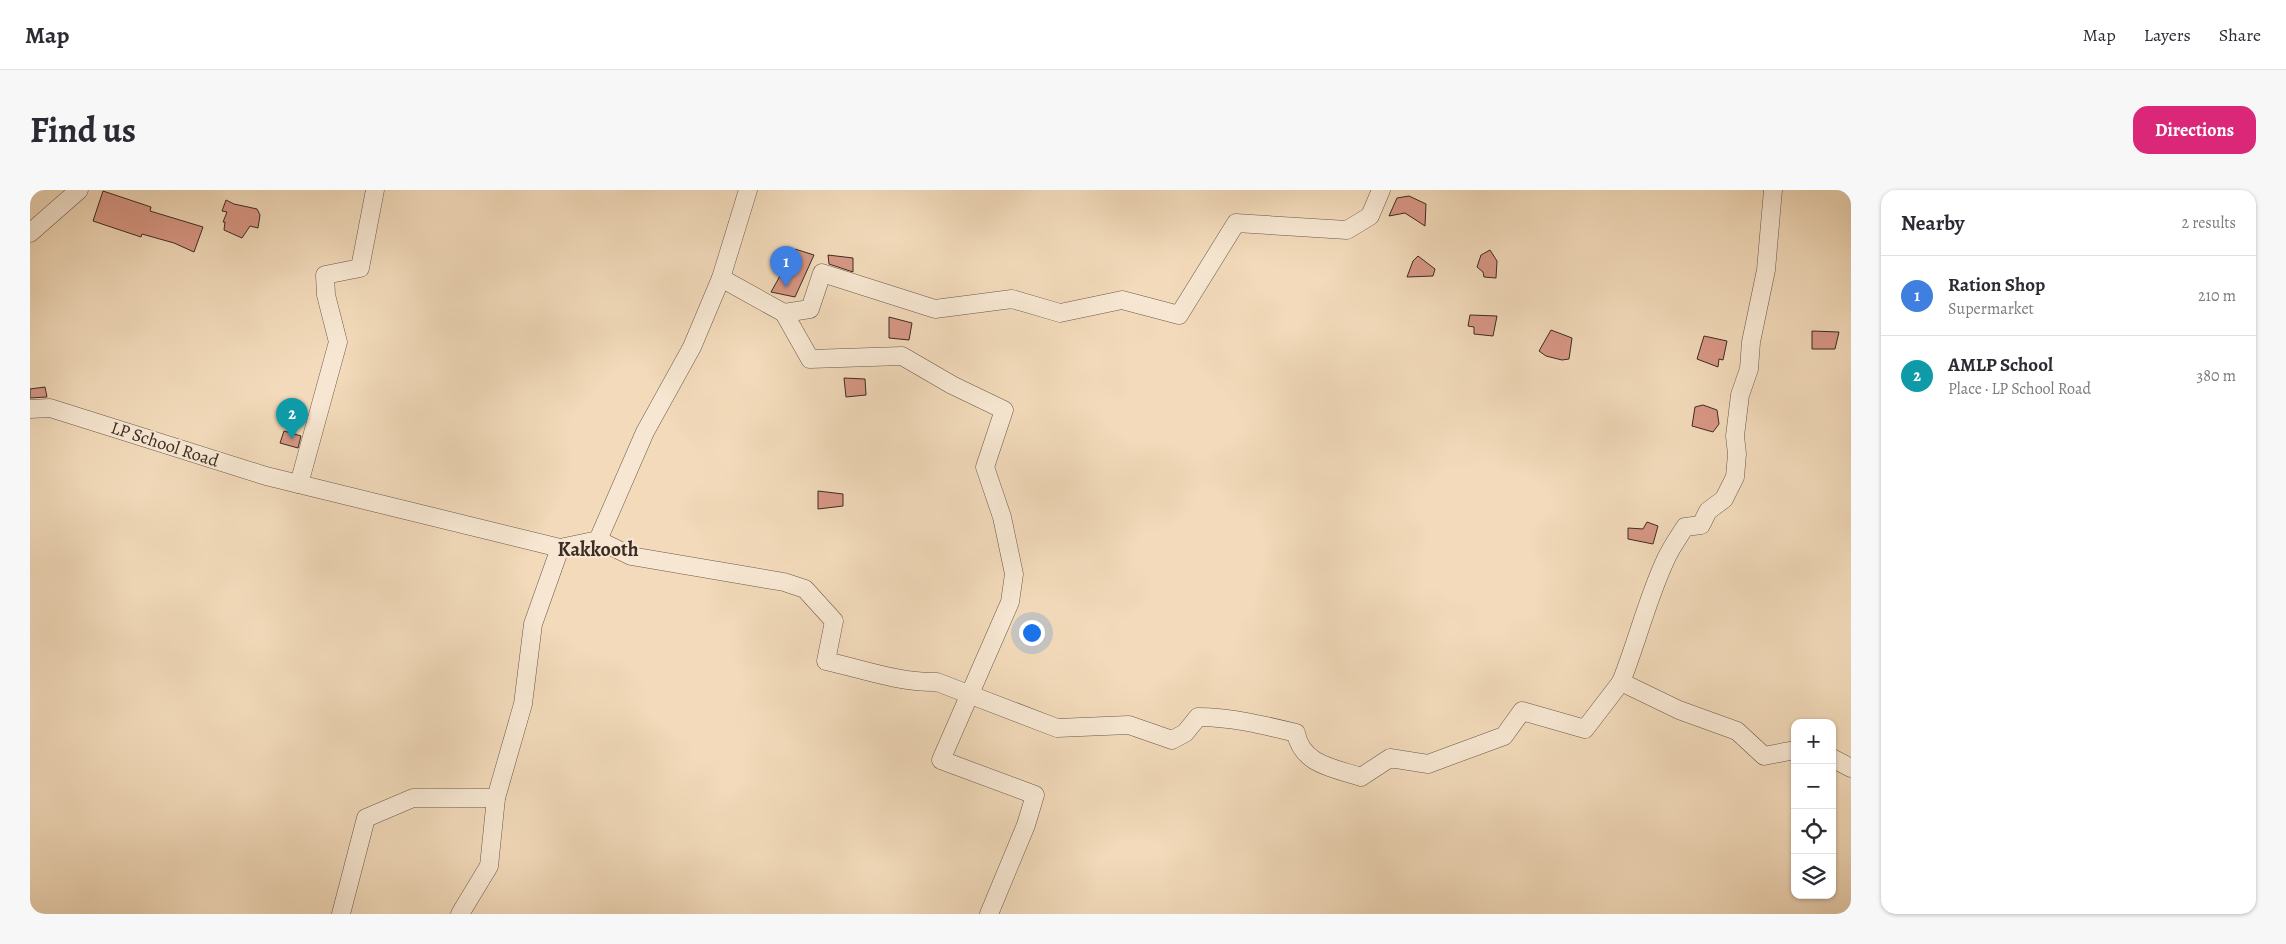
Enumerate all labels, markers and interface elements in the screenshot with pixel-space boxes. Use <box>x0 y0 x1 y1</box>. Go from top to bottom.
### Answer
text: Map <box>25 19 69 51</box>
text: Map <box>2083 23 2116 47</box>
text: Layers <box>2144 23 2191 47</box>
text: Share <box>2219 23 2261 47</box>
text: Find us <box>30 106 136 154</box>
button: Directions <box>2133 106 2256 154</box>
text: Nearby <box>1901 209 1964 237</box>
text: 2 results <box>2181 212 2236 234</box>
pin: 1 <box>770 246 802 287</box>
text: Ration Shop <box>1948 272 2045 298</box>
text: 1 <box>1914 285 1920 307</box>
text: 210 m <box>2198 285 2236 307</box>
text: Supermarket <box>1948 298 2034 320</box>
text: AMLP School <box>1948 352 2053 378</box>
text: 2 <box>1913 365 1921 387</box>
text: 380 m <box>2197 365 2236 387</box>
text: Place · LP School Road <box>1948 378 2091 400</box>
pin: 2 <box>276 398 308 439</box>
street label: LP School Road <box>108 415 222 473</box>
district label: Kakkooth <box>557 536 639 563</box>
your location <box>1019 620 1045 646</box>
map controls <box>1791 719 1836 899</box>
button: + <box>1791 719 1836 764</box>
button: − <box>1791 764 1836 809</box>
button: locate <box>1791 809 1836 854</box>
button: layers <box>1791 854 1836 899</box>

